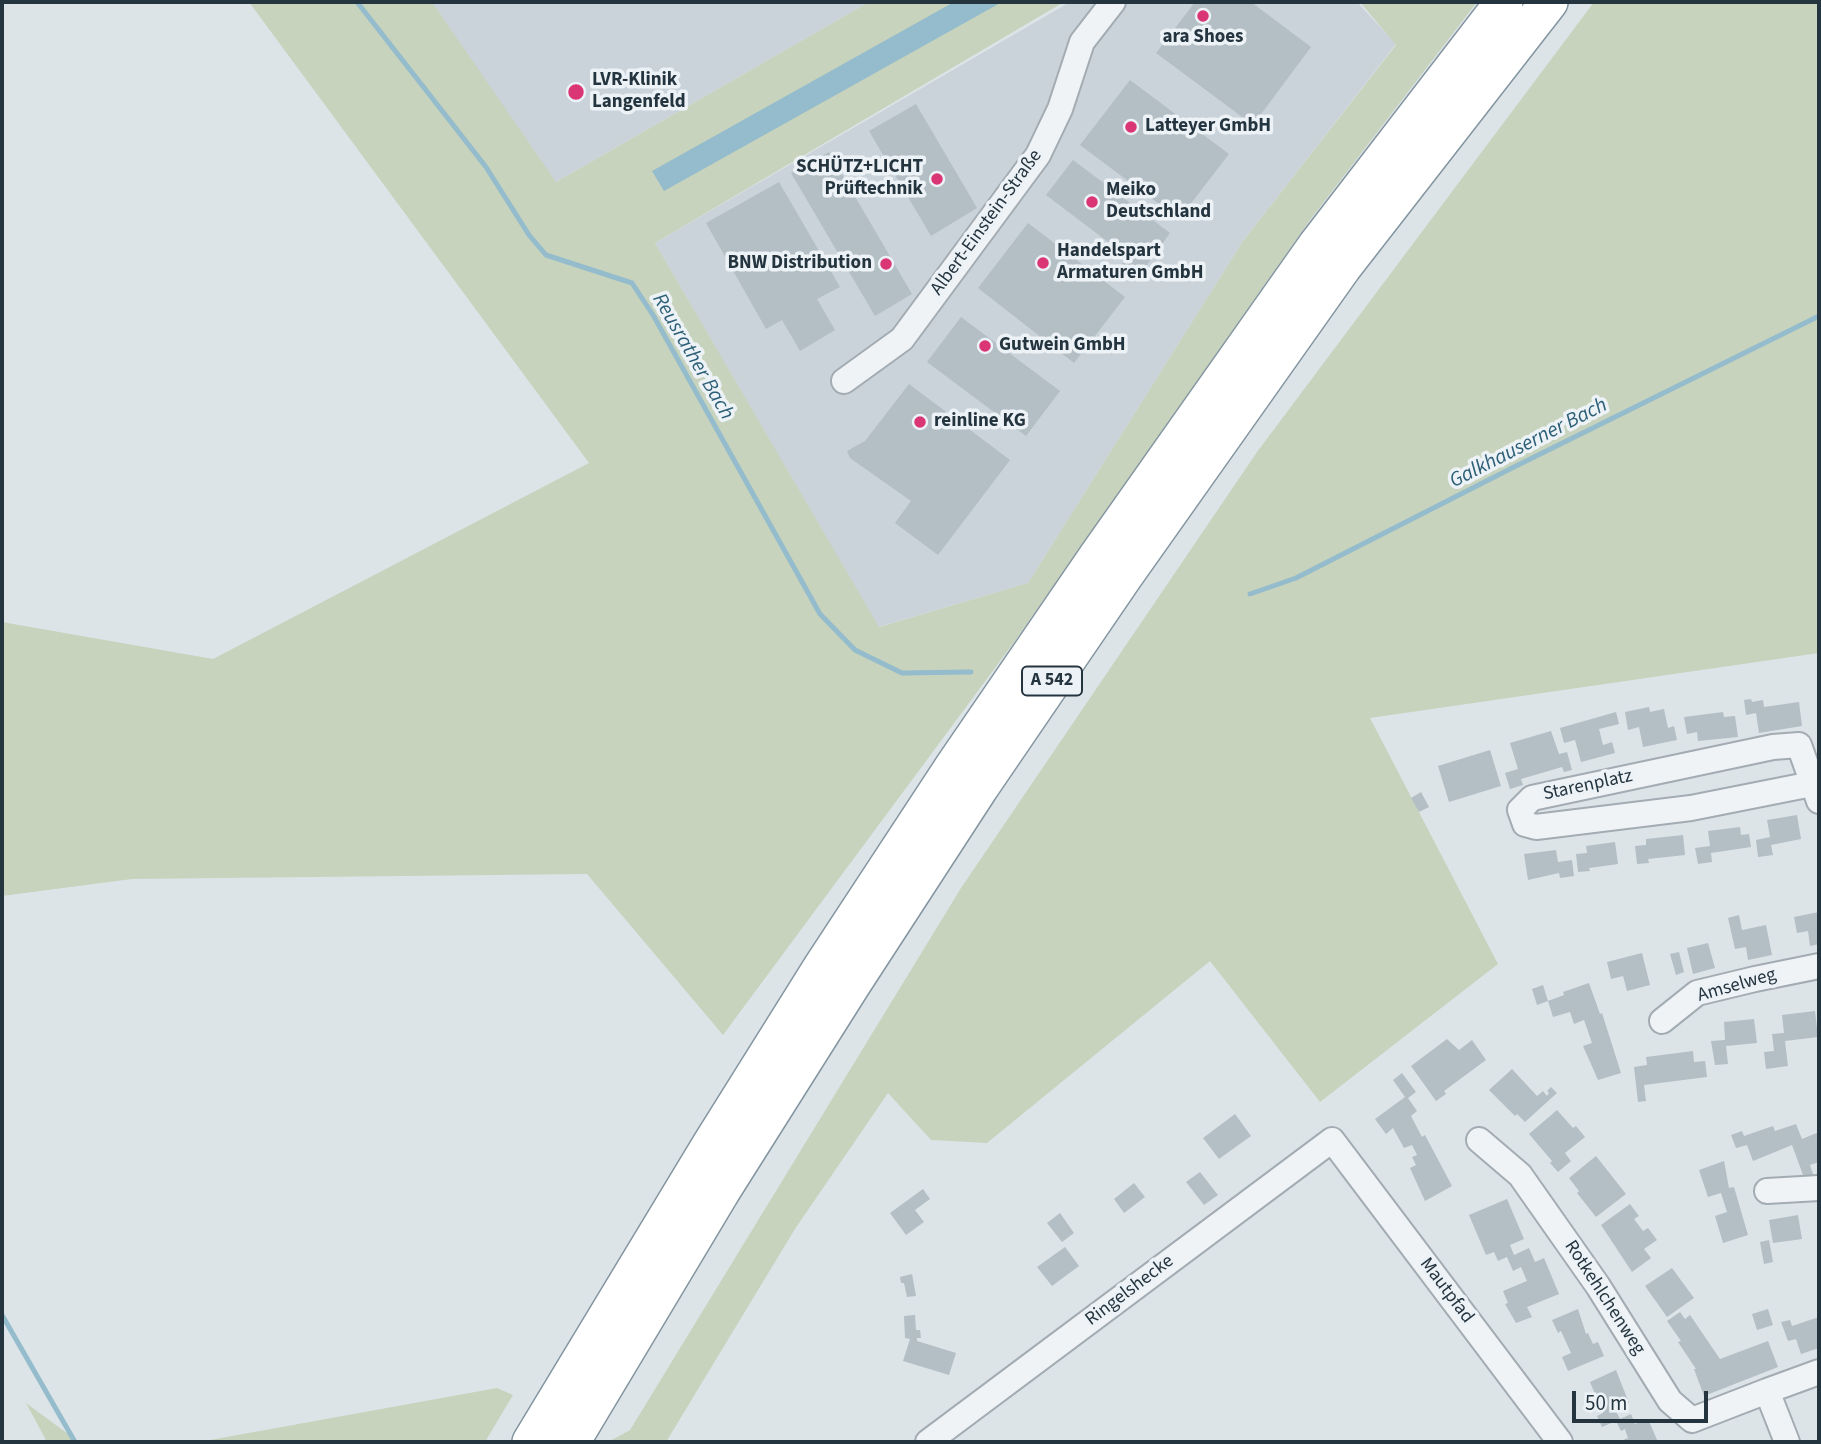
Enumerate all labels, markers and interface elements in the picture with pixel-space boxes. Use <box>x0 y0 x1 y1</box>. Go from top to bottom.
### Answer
marker: ara Shoes <box>1195 8 1211 24</box>
place label: ara Shoes <box>1162 27 1244 49</box>
place label: LVR-Klinik Langenfeld <box>592 70 686 114</box>
marker: LVR-Klinik Langenfeld <box>566 82 586 102</box>
place label: Latteyer GmbH <box>1145 116 1271 138</box>
marker: Latteyer GmbH <box>1123 119 1139 135</box>
street label: Albert-Einstein-Straße <box>926 146 1048 300</box>
place label: SCHÜTZ+LICHT Prüftechnik <box>796 157 923 201</box>
marker: SCHÜTZ+LICHT Prüftechnik <box>929 171 945 187</box>
place label: Meiko Deutschland <box>1106 180 1211 224</box>
marker: Meiko Deutschland <box>1084 194 1100 210</box>
place label: Handelspart Armaturen GmbH <box>1057 241 1203 285</box>
place label: BNW Distribution <box>728 253 872 275</box>
marker: Handelspart Armaturen GmbH <box>1035 255 1051 271</box>
marker: BNW Distribution <box>878 256 894 272</box>
water label: Reusrather Bach <box>646 289 738 425</box>
place label: Gutwein GmbH <box>999 335 1126 357</box>
marker: Gutwein GmbH <box>977 338 993 354</box>
water label: Galkhauserner Bach <box>1446 393 1612 495</box>
place label: reinline KG <box>934 411 1026 433</box>
marker: reinline KG <box>912 414 928 430</box>
road number: A 542 <box>1022 666 1082 696</box>
street label: Starenplatz <box>1541 765 1635 807</box>
street label: Amselweg <box>1695 964 1779 1008</box>
street label: Rotkehlchenweg <box>1559 1236 1649 1360</box>
street label: Ringelshecke <box>1081 1251 1179 1331</box>
street label: Mautpfad <box>1414 1254 1478 1328</box>
scale bar <box>1576 1378 1713 1422</box>
text: 50 m <box>1585 1388 1627 1418</box>

